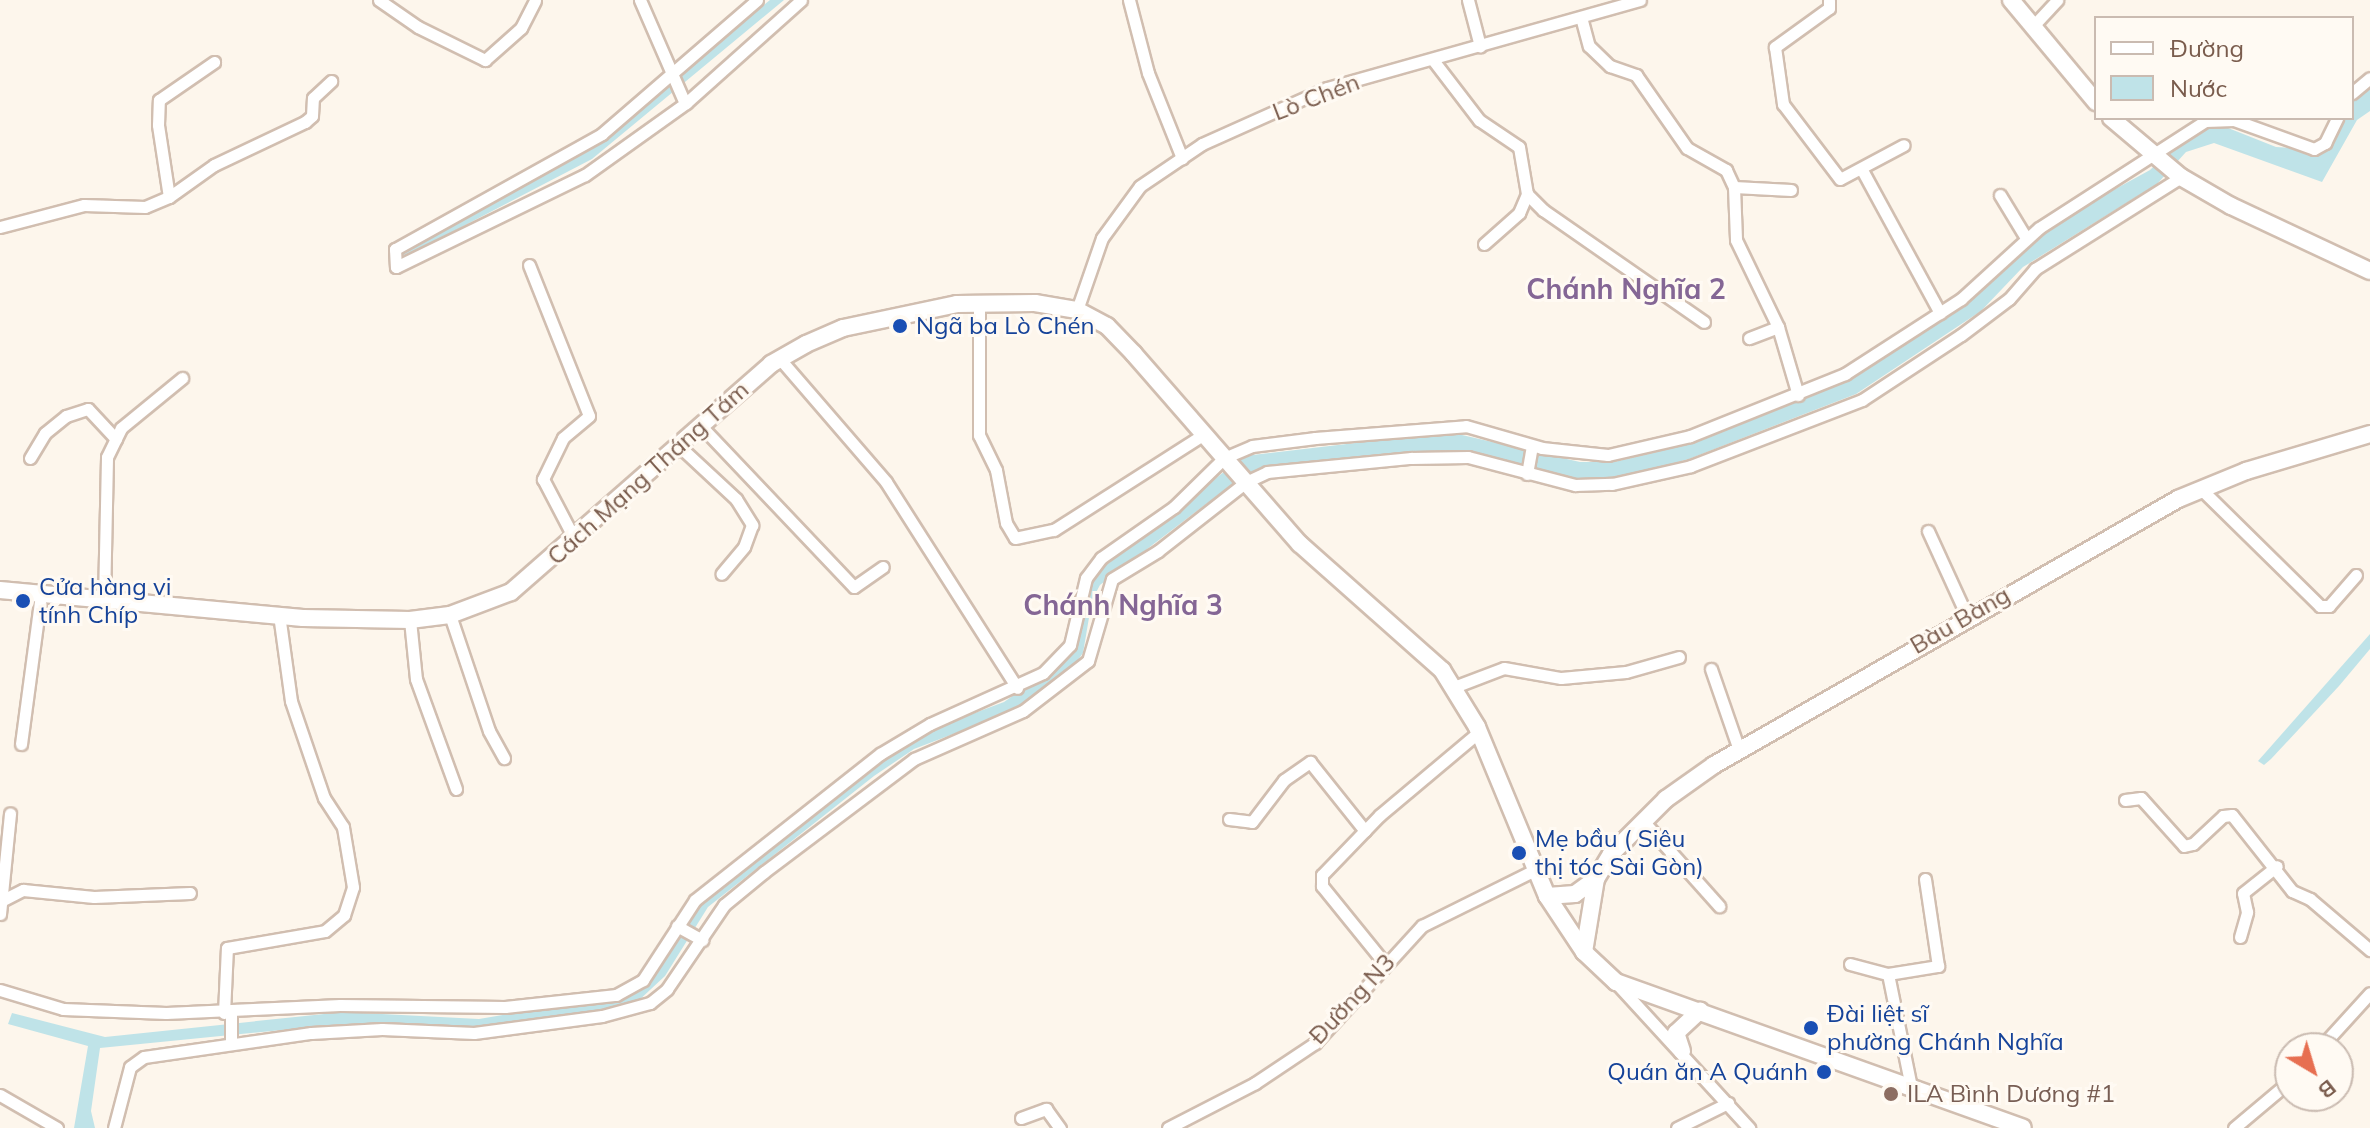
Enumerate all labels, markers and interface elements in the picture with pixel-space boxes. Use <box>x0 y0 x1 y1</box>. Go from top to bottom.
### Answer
legend <box>2094 16 2354 120</box>
text: Đường <box>2170 33 2244 63</box>
street label: Lò Chén <box>1269 67 1363 127</box>
text: Nước <box>2170 73 2227 103</box>
district label: Chánh Nghĩa 2 <box>1526 272 1726 306</box>
place label: Ngã ba Lò Chén <box>916 312 1095 340</box>
marker: Ngã ba Lò Chén <box>891 317 909 335</box>
street label: Cách Mạng Tháng Tám <box>542 375 754 571</box>
place label: Cửa hàng vi tính Chíp <box>39 573 171 629</box>
street label: Bàu Bàng <box>1905 580 2015 660</box>
district label: Chánh Nghĩa 3 <box>1023 588 1223 622</box>
marker: Cửa hàng vi tính Chíp <box>14 592 32 610</box>
place label: Mẹ bầu ( Siêu thị tóc Sài Gòn) <box>1535 825 1704 881</box>
marker: Mẹ bầu ( Siêu thị tóc Sài Gòn) <box>1510 844 1528 862</box>
street label: Đường N3 <box>1303 948 1401 1050</box>
place label: Đài liệt sĩ phường Chánh Nghĩa <box>1827 1000 2064 1056</box>
marker: Đài liệt sĩ phường Chánh Nghĩa <box>1802 1019 1820 1037</box>
north arrow <box>2274 1032 2354 1112</box>
place label: Quán ăn A Quánh <box>1607 1058 1808 1086</box>
marker: Quán ăn A Quánh <box>1815 1063 1833 1081</box>
text: B <box>2313 1074 2342 1105</box>
place label: ILA Bình Dương #1 <box>1907 1080 2115 1108</box>
marker: ILA Bình Dương #1 <box>1882 1085 1900 1103</box>

